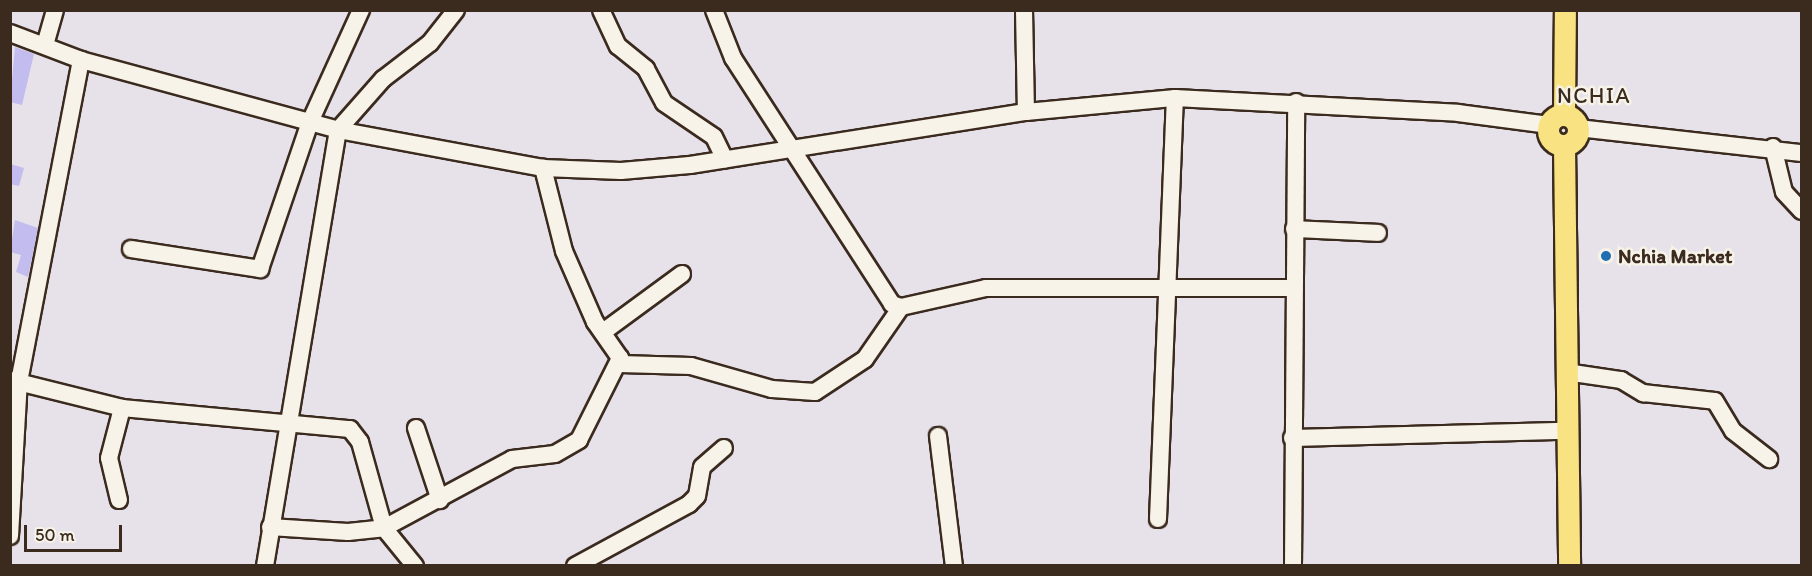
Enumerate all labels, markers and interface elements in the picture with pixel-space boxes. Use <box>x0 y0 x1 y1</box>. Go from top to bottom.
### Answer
district label: NCHIA <box>1557 83 1631 109</box>
place label: Nchia Market <box>1618 244 1732 268</box>
marker: Nchia Market <box>1599 249 1613 263</box>
scale bar <box>27 513 124 551</box>
text: 50 m <box>35 524 75 546</box>

